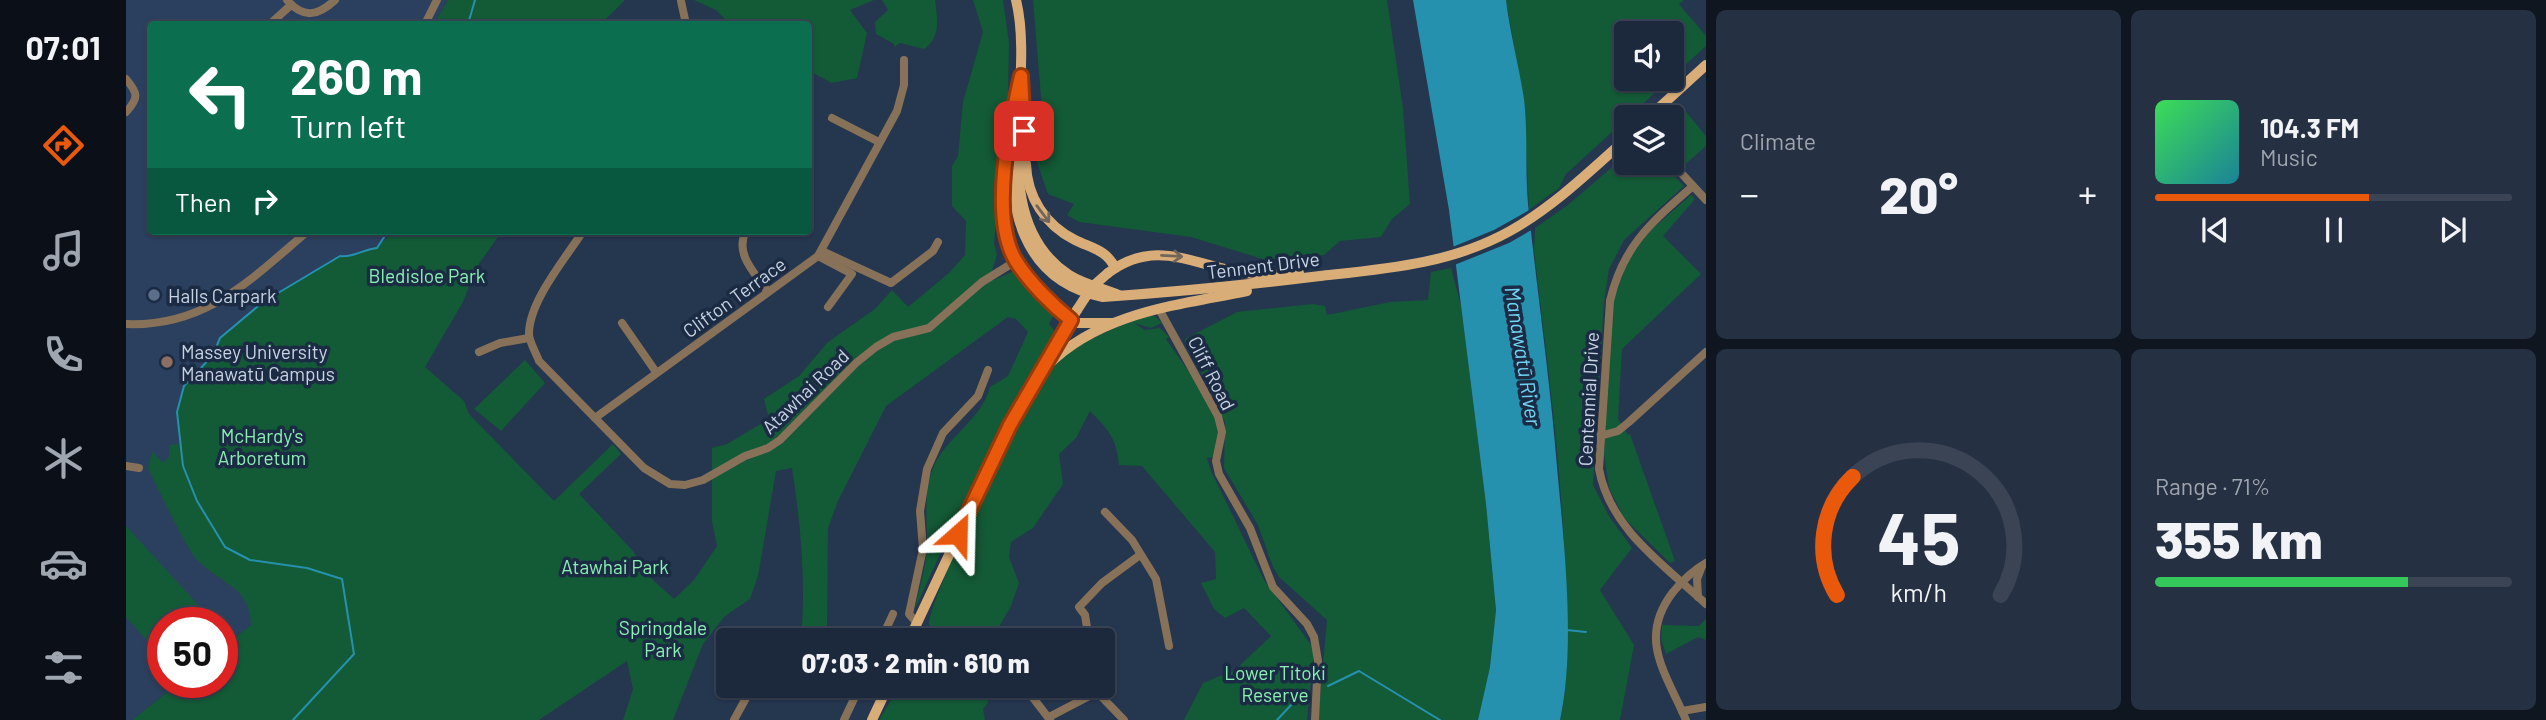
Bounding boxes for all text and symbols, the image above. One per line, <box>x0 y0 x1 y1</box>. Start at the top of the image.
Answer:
map controls <box>1614 21 1684 175</box>
button: sound <box>1614 21 1684 91</box>
text: 07:01 <box>26 28 100 66</box>
text: 260 m <box>290 46 422 105</box>
icon: left <box>175 49 266 140</box>
pin <box>994 101 1054 161</box>
button: layers <box>1614 105 1684 175</box>
text: Turn left <box>290 106 407 144</box>
icon: arrive <box>1005 112 1043 150</box>
text: 104.3 FM <box>2260 112 2359 143</box>
icon: directions <box>39 121 88 170</box>
text: Climate <box>1740 127 1816 155</box>
text: Music <box>2260 143 2318 171</box>
text: 20° <box>1879 162 1958 224</box>
text: − <box>1740 170 1759 216</box>
text: + <box>2078 170 2097 216</box>
icon: right <box>246 182 284 220</box>
text: Then <box>175 186 232 217</box>
one-way arrow <box>1036 204 1051 222</box>
icon: previous <box>2196 211 2234 249</box>
icon: pause <box>2315 211 2353 249</box>
icon: next <box>2434 211 2472 249</box>
icon: music <box>39 226 88 275</box>
street label: Tennent Drive <box>1205 247 1321 283</box>
one-way arrow <box>1160 249 1183 262</box>
street label: Clifton Terrace <box>678 252 790 342</box>
park label: Bledisloe Park <box>369 264 485 287</box>
place label: Halls Carpark <box>168 284 276 307</box>
water label: Manawatū River <box>1501 284 1547 428</box>
marker: Halls Carpark <box>146 287 162 303</box>
icon: phone <box>39 330 88 379</box>
street label: Centennial Drive <box>1573 331 1603 467</box>
street label: Cliff Road <box>1184 332 1240 414</box>
place label: Massey University Manawatū Campus <box>181 340 335 385</box>
street label: Atawhai Road <box>757 344 853 438</box>
marker: Massey University Manawatū Campus <box>159 354 175 370</box>
park label: McHardy's Arboretum <box>218 424 306 469</box>
icon: climate <box>39 434 88 483</box>
text: Range · 71% <box>2155 472 2270 500</box>
text: 45 <box>1877 493 1960 581</box>
position arrow <box>921 497 995 571</box>
text: 355 km <box>2155 507 2323 569</box>
icon: car <box>39 539 88 588</box>
park label: Atawhai Park <box>561 555 669 578</box>
text: km/h <box>1890 577 1947 607</box>
speed limit sign: 50 <box>147 607 238 698</box>
park label: Springdale Park <box>619 616 707 661</box>
icon: filters <box>39 643 88 692</box>
text: 07:03 · 2 min · 610 m <box>801 647 1030 678</box>
park label: Lower Titoki Reserve <box>1224 661 1326 706</box>

